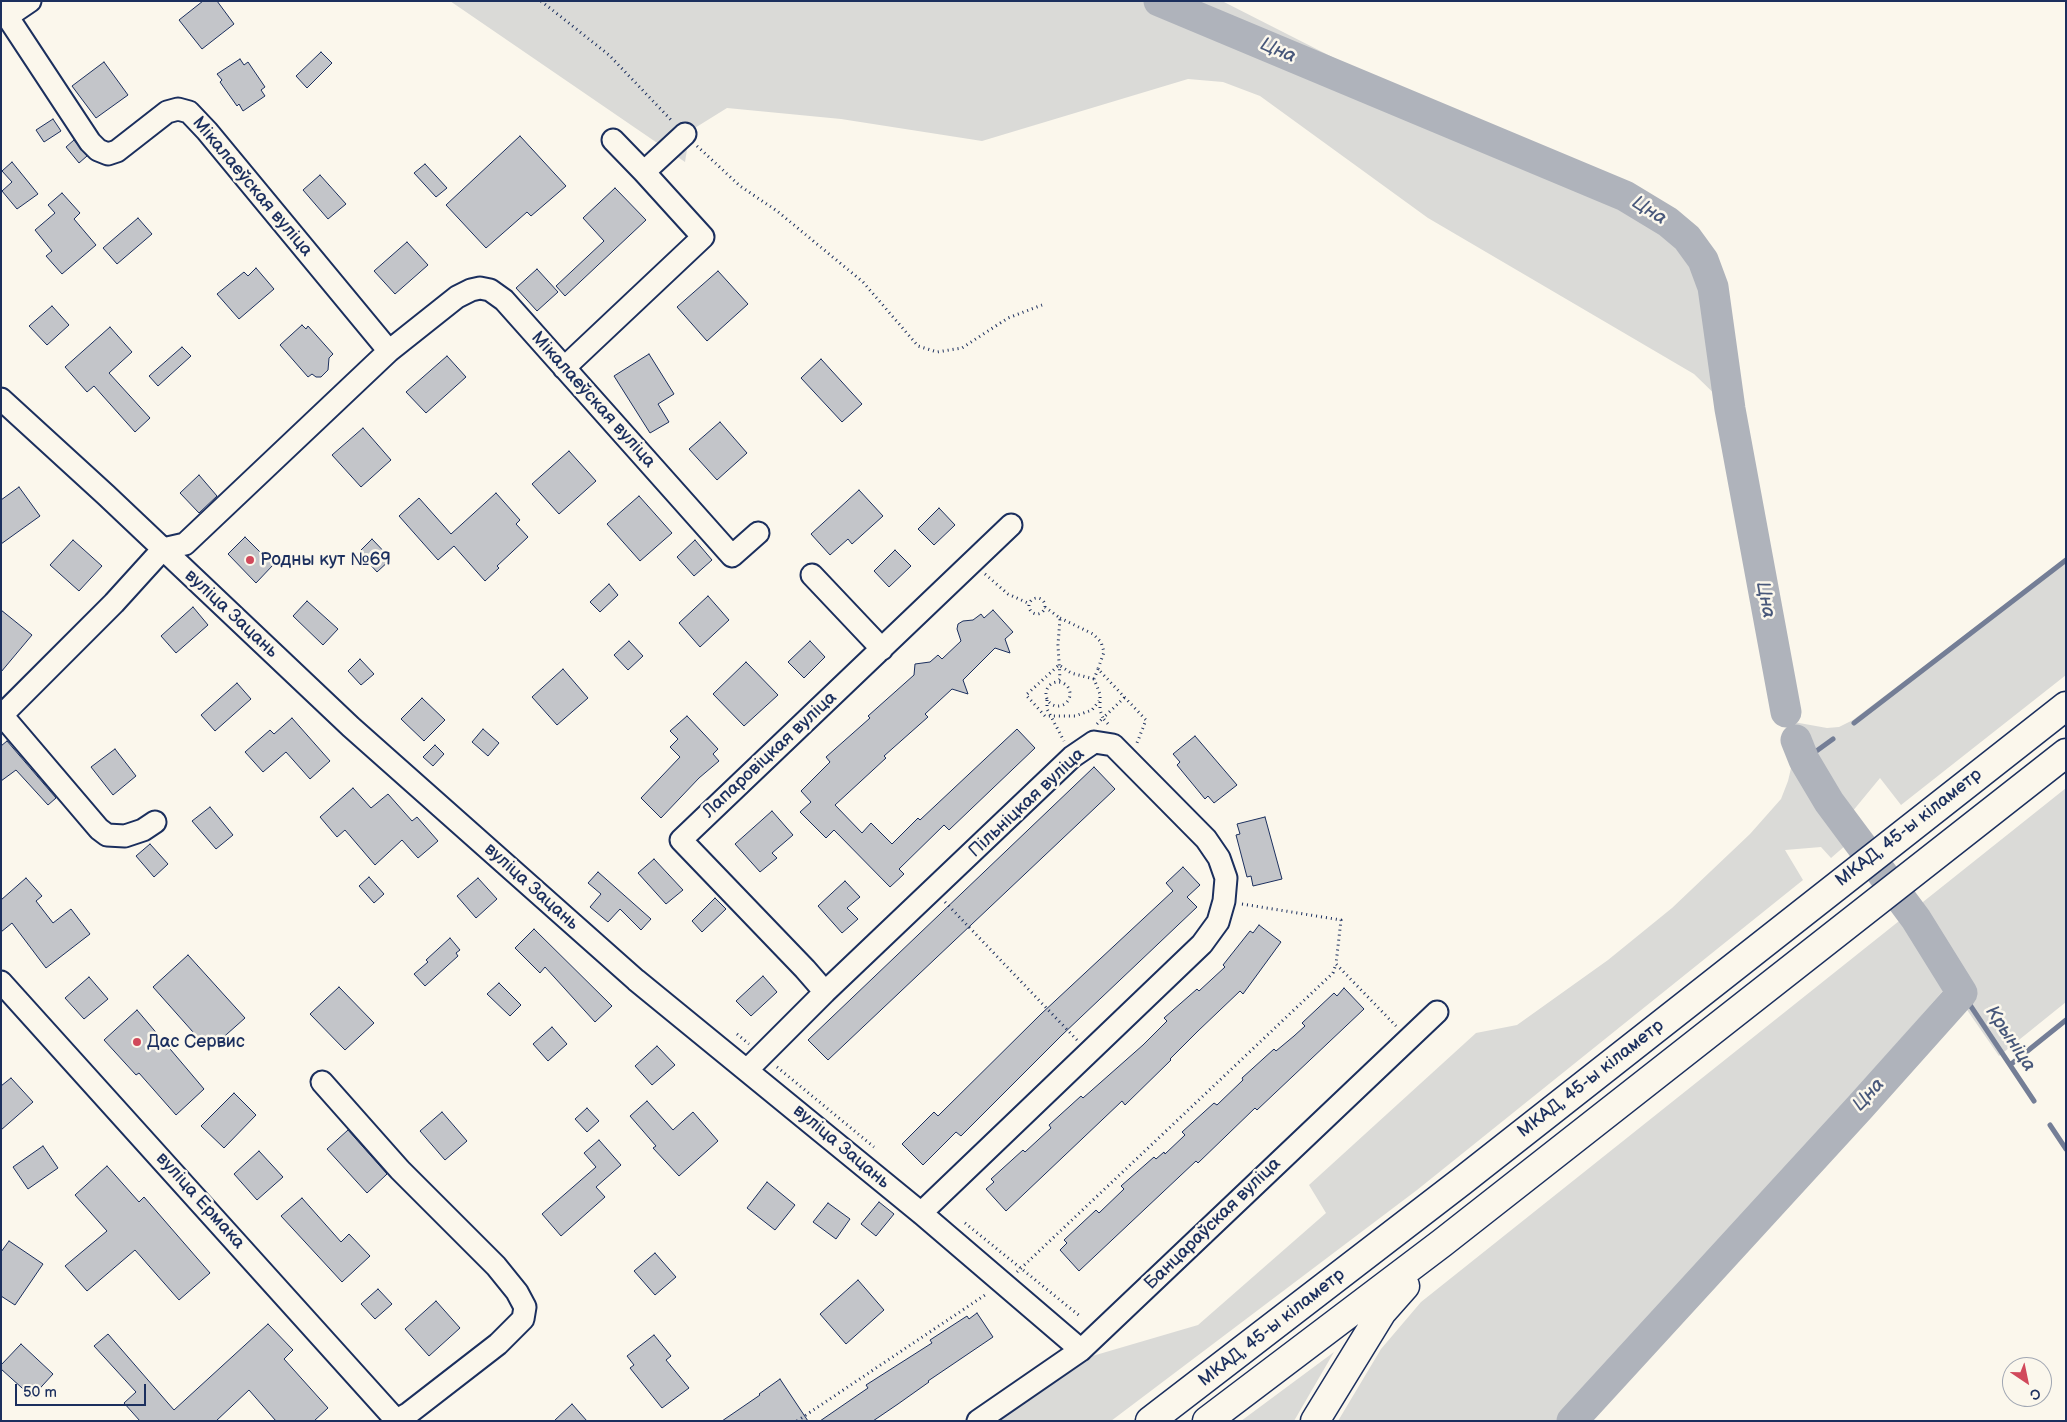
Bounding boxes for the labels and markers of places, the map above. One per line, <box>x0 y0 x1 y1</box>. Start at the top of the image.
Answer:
place label: Родны кут №69 <box>260 549 391 571</box>
marker: Родны кут №69 <box>244 554 256 566</box>
place label: Дас Сервис <box>147 1031 245 1053</box>
marker: Дас Сервис <box>131 1036 143 1048</box>

